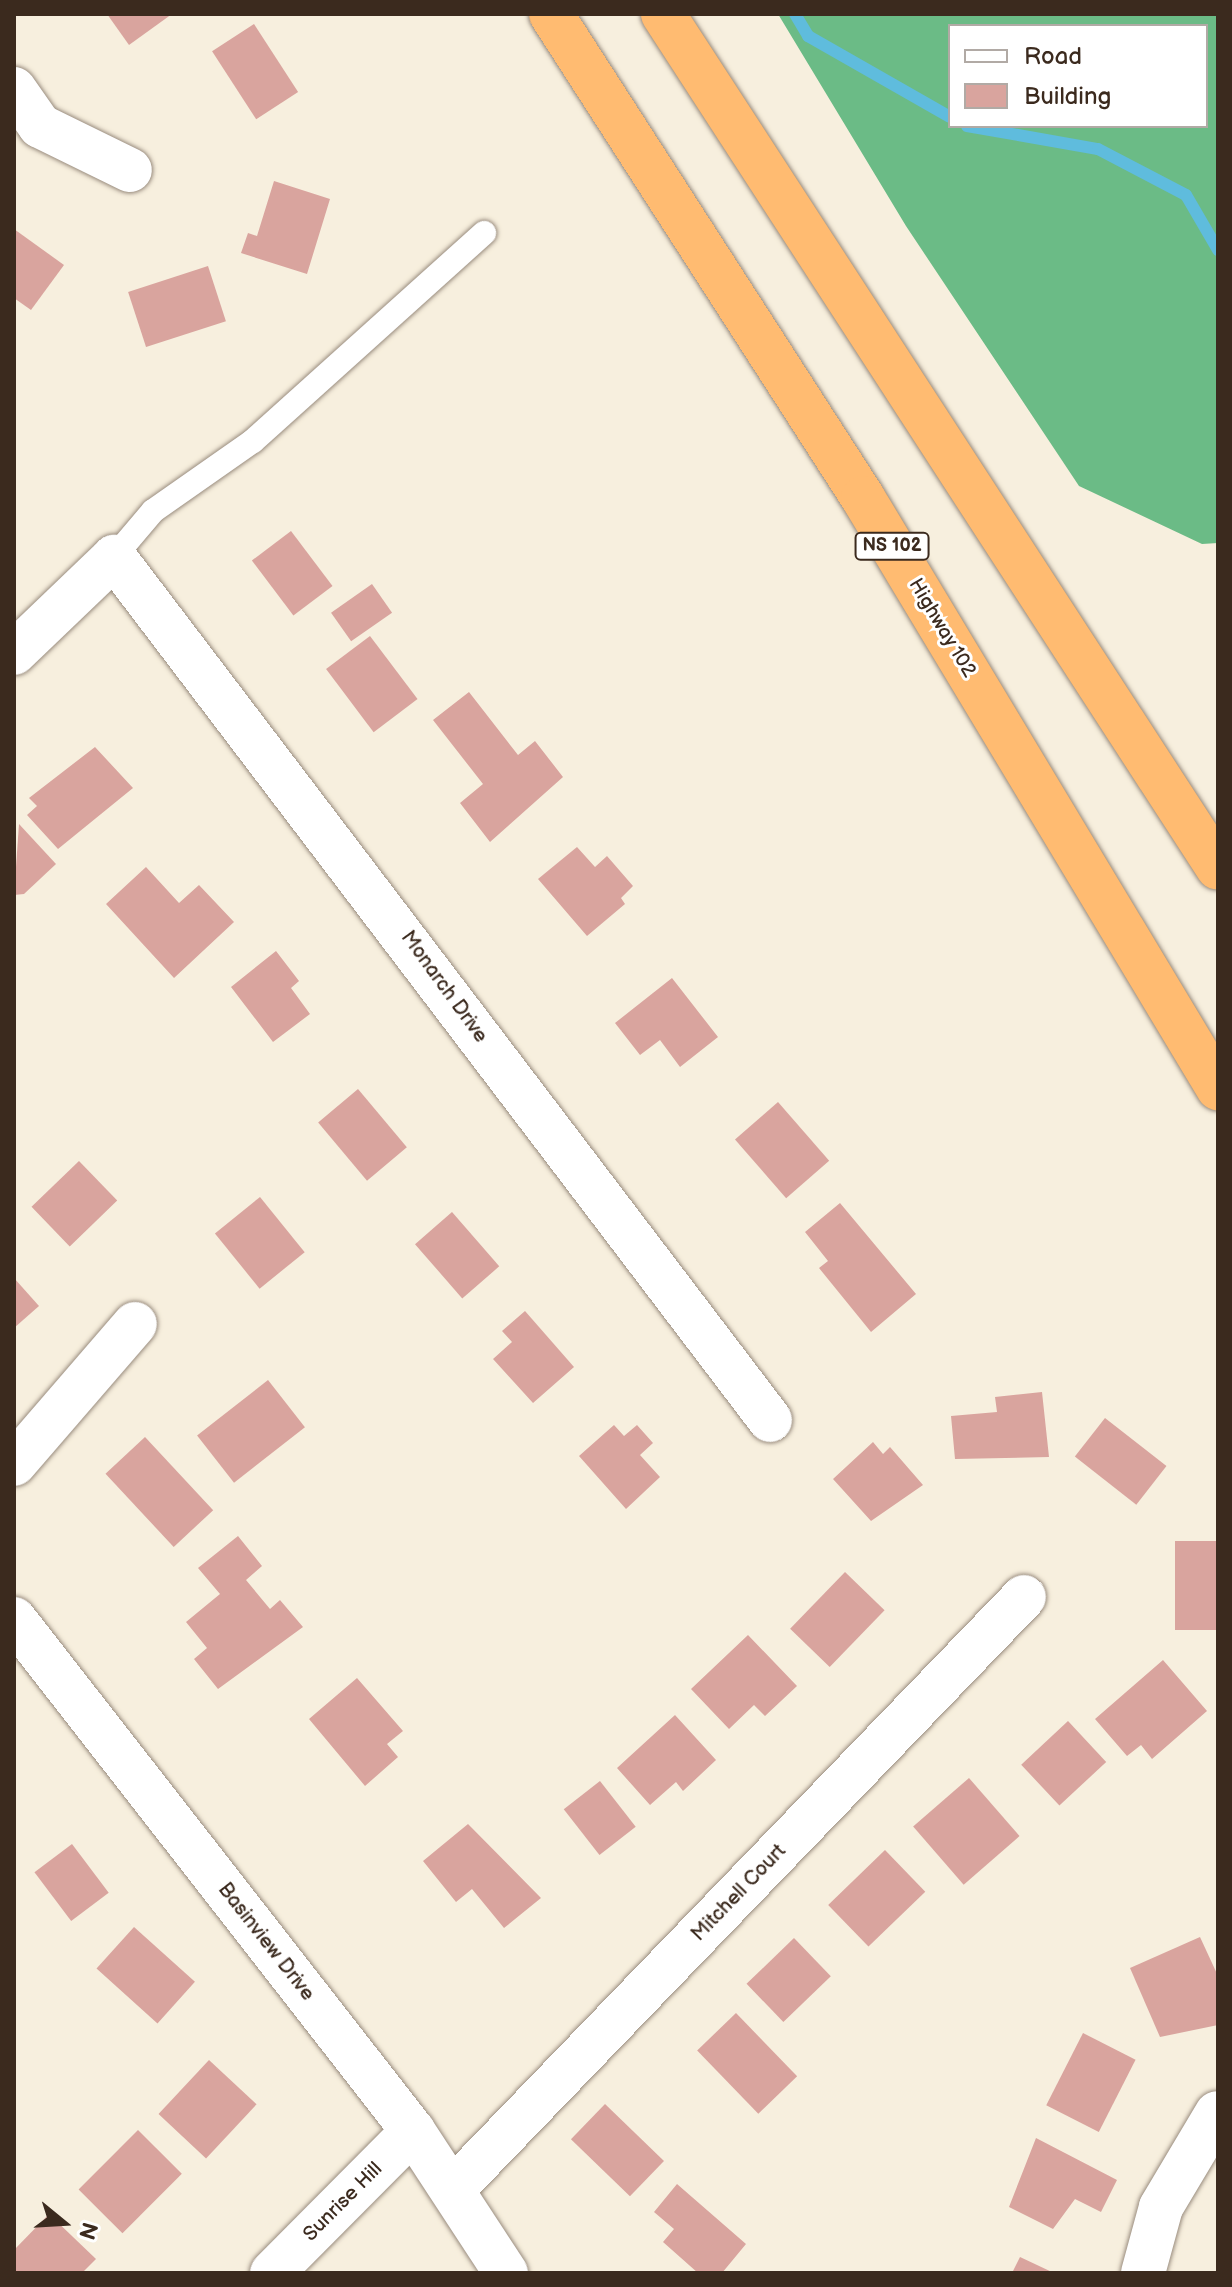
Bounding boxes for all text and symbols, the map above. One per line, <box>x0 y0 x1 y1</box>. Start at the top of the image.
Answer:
legend <box>948 24 1208 128</box>
text: Road <box>1024 42 1082 71</box>
text: Building <box>1024 82 1111 111</box>
road number: NS 102 <box>854 532 930 560</box>
street label: Highway 102 <box>903 574 981 682</box>
street label: Monarch Drive <box>395 926 493 1048</box>
street label: Mitchell Court <box>687 1840 791 1946</box>
street label: Basinview Drive <box>213 1878 319 2006</box>
street label: Sunrise Hill <box>299 2158 387 2246</box>
north arrow <box>24 2183 104 2263</box>
text: N <box>72 2219 103 2243</box>

